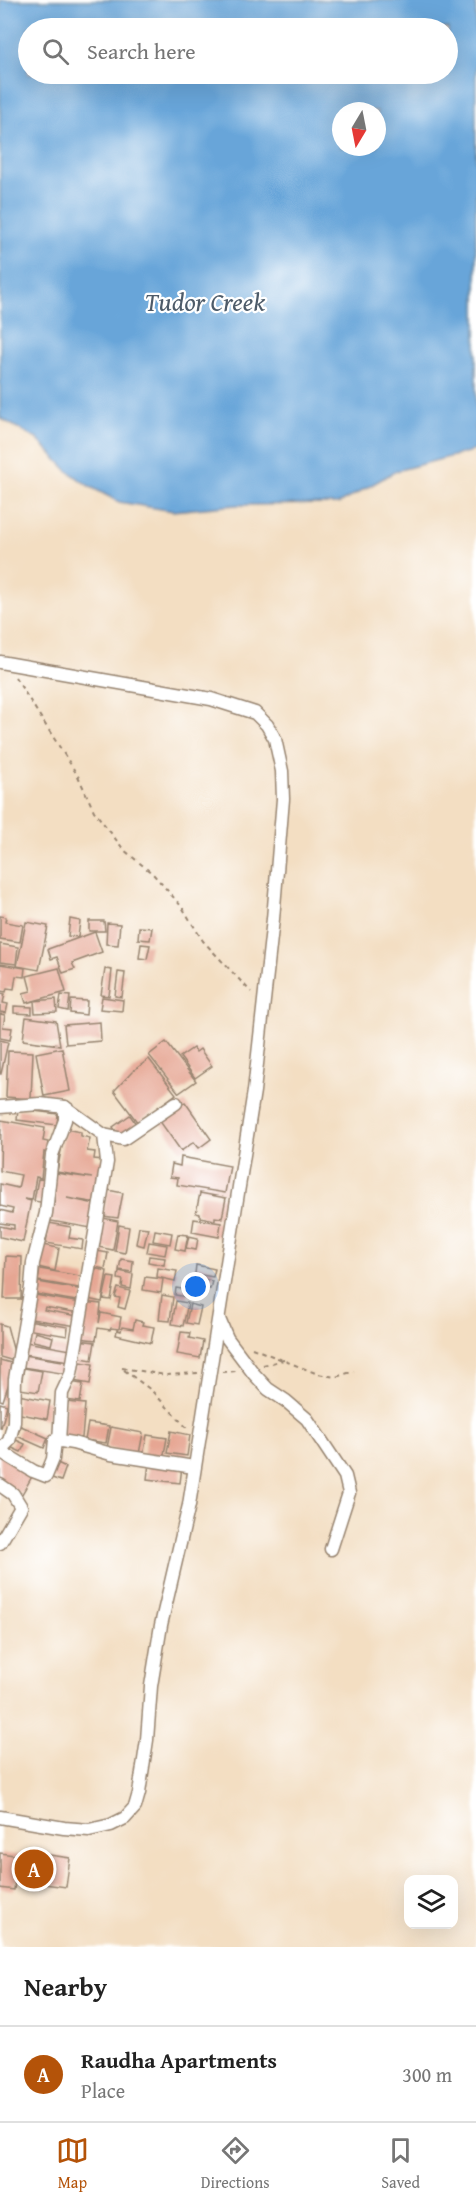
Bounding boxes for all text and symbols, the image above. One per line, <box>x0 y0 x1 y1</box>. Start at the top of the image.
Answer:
search box <box>18 18 458 84</box>
icon: search <box>39 35 72 68</box>
text: Search here <box>87 35 196 67</box>
north arrow <box>332 102 386 156</box>
water label: Tudor Creek <box>145 282 265 321</box>
your location <box>181 1272 210 1301</box>
pin: A <box>15 1846 54 1892</box>
map controls <box>404 1875 458 1929</box>
button: layers <box>404 1875 458 1929</box>
text: Nearby <box>24 1967 107 2006</box>
text: Raudha Apartments <box>81 2044 277 2076</box>
text: A <box>37 2060 50 2089</box>
text: 300 m <box>402 2060 452 2089</box>
text: Place <box>81 2076 125 2105</box>
tab: Map <box>56 2134 89 2194</box>
tab: Directions <box>201 2134 270 2194</box>
tab: Saved <box>381 2134 420 2194</box>

